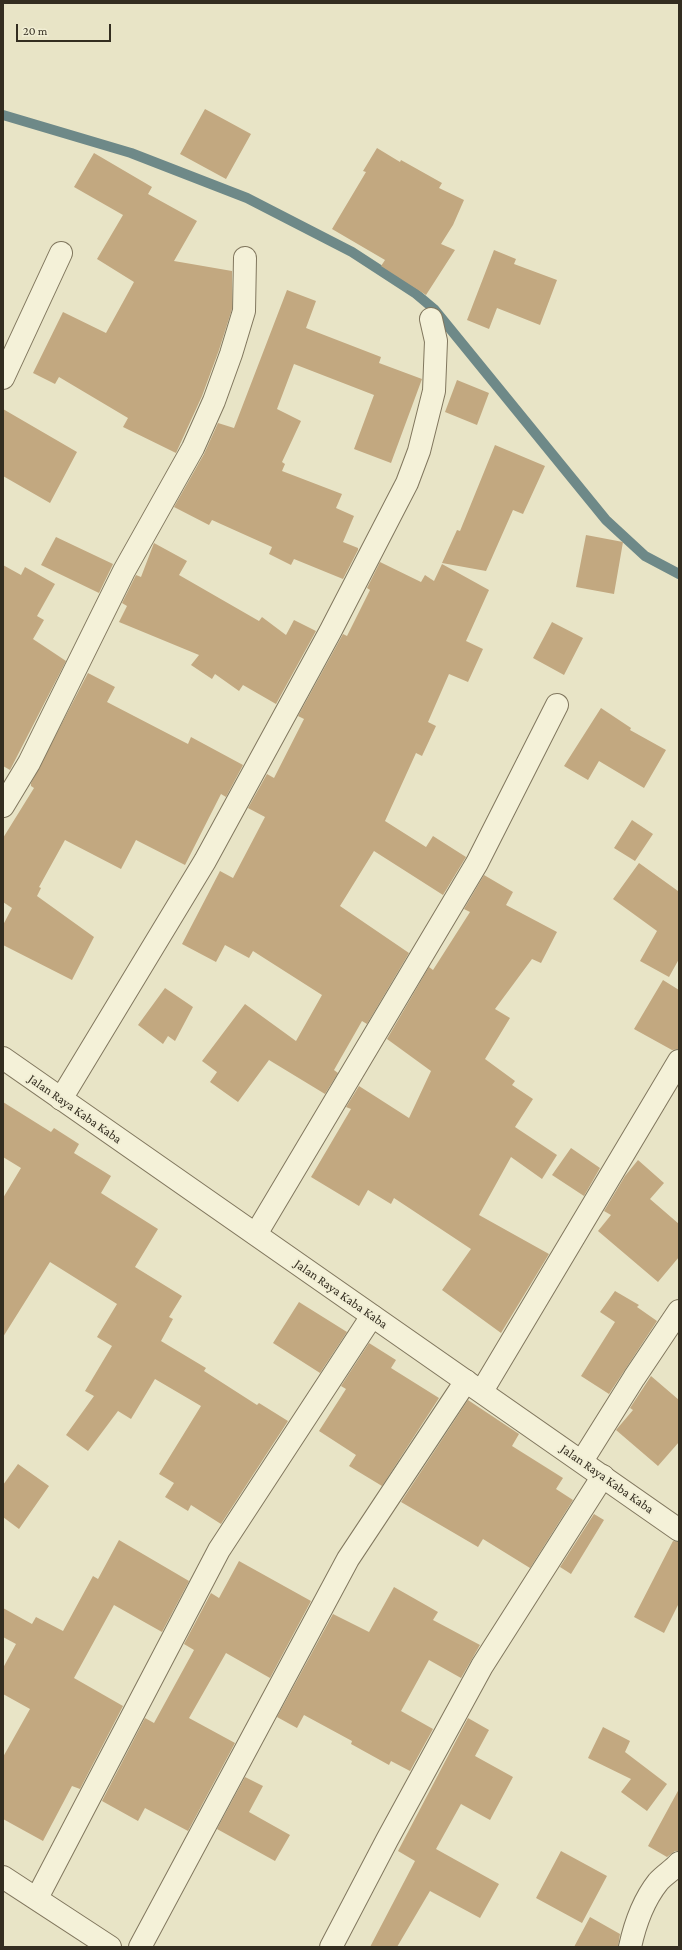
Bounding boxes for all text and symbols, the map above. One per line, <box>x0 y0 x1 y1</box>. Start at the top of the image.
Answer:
scale bar <box>18 16 113 42</box>
text: 20 m <box>23 24 47 38</box>
street label: Jalan Raya Kaba Kaba <box>25 1071 125 1147</box>
street label: Jalan Raya Kaba Kaba <box>291 1256 391 1332</box>
street label: Jalan Raya Kaba Kaba <box>557 1441 657 1517</box>

